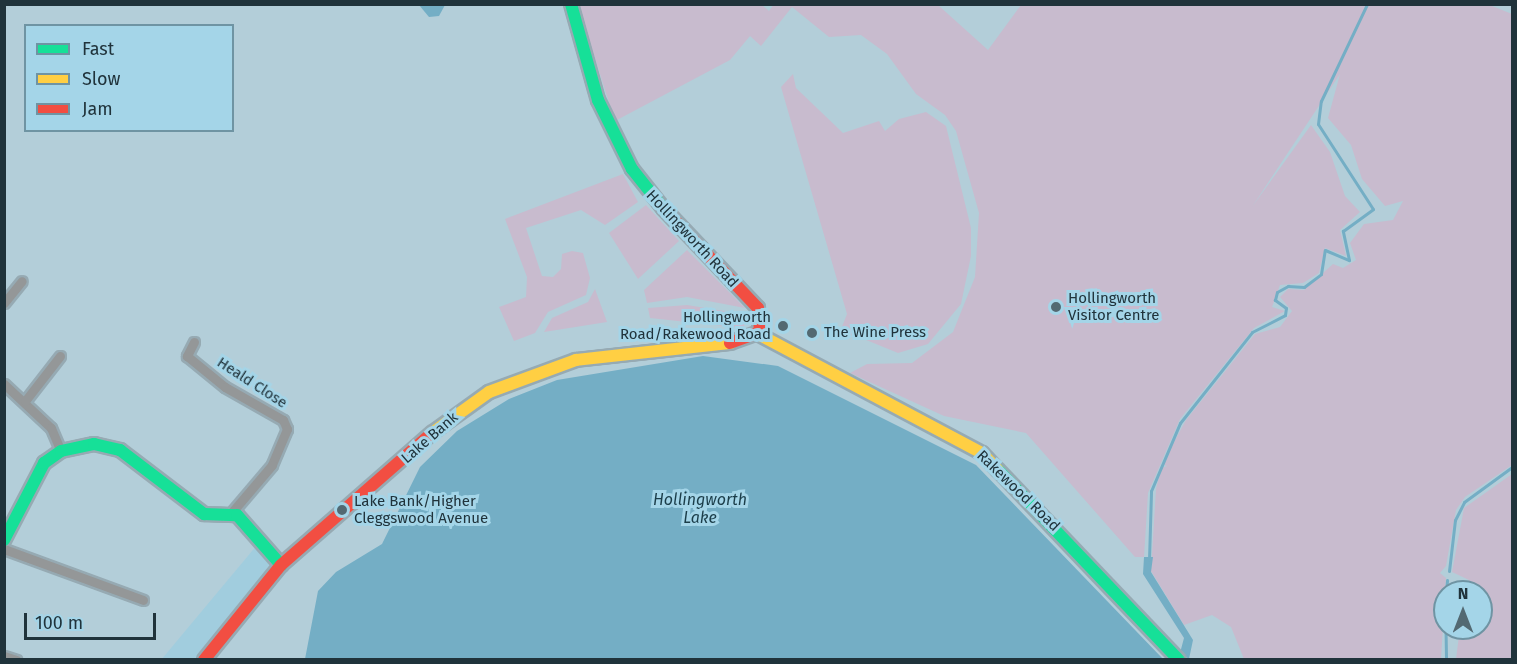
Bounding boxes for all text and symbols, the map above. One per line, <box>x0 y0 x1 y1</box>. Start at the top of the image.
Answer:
legend <box>24 24 234 132</box>
text: Fast <box>82 38 114 60</box>
text: Slow <box>82 68 120 90</box>
text: Jam <box>82 98 113 120</box>
street label: Hollingworth Road <box>642 187 742 291</box>
place label: Hollingworth Visitor Centre <box>1068 289 1160 324</box>
marker: Hollingworth Visitor Centre <box>1049 300 1063 314</box>
place label: Hollingworth Road/Rakewood Road <box>620 308 771 343</box>
marker: Hollingworth Road/Rakewood Road <box>776 319 790 333</box>
place label: The Wine Press <box>824 324 926 342</box>
marker: The Wine Press <box>805 326 819 340</box>
street label: Heald Close <box>214 354 290 412</box>
street label: Lake Bank <box>398 409 462 467</box>
street label: Rakewood Road <box>973 447 1063 535</box>
water label: Hollingworth Lake <box>653 490 747 528</box>
place label: Lake Bank/Higher Cleggswood Avenue <box>354 492 488 527</box>
marker: Lake Bank/Higher Cleggswood Avenue <box>335 503 349 517</box>
north arrow <box>1433 580 1493 640</box>
text: N <box>1458 584 1468 603</box>
scale bar <box>27 601 159 639</box>
text: 100 m <box>35 612 83 634</box>

